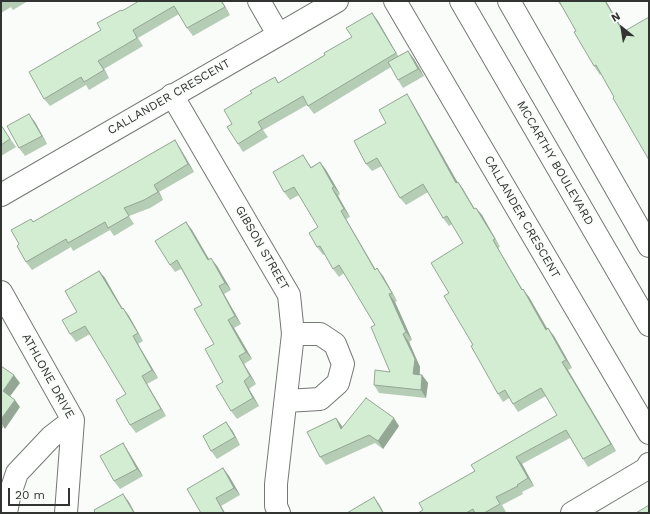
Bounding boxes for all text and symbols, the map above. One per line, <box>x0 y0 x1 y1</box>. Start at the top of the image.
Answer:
north arrow <box>602 8 642 48</box>
text: N <box>609 10 623 25</box>
street label: CALLANDER CRESCENT <box>105 56 233 138</box>
street label: MCCARTHY BOULEVARD <box>513 98 597 228</box>
street label: CALLANDER CRESCENT <box>481 153 563 281</box>
street label: GIBSON STREET <box>232 203 292 293</box>
street label: ATHLONE DRIVE <box>19 331 77 421</box>
scale bar <box>10 480 72 506</box>
text: 20 m <box>15 488 45 502</box>

